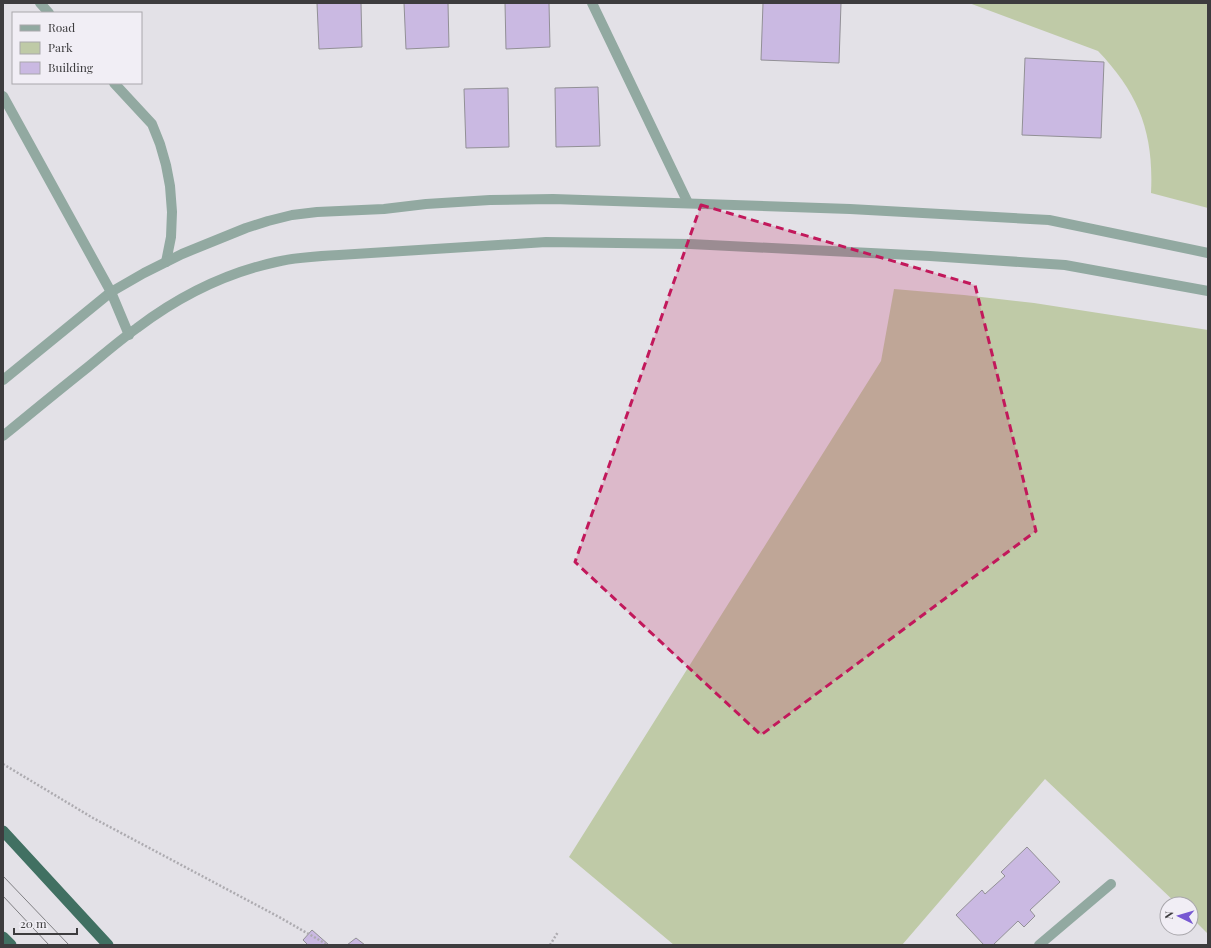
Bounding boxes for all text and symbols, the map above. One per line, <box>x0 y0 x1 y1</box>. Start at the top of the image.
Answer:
legend <box>12 12 142 84</box>
text: Road <box>48 19 75 35</box>
text: Park <box>48 39 73 55</box>
text: Building <box>48 59 94 75</box>
north arrow <box>1159 896 1199 936</box>
scale bar <box>14 910 77 936</box>
text: N <box>1161 910 1176 920</box>
text: 20 m <box>20 915 47 931</box>

